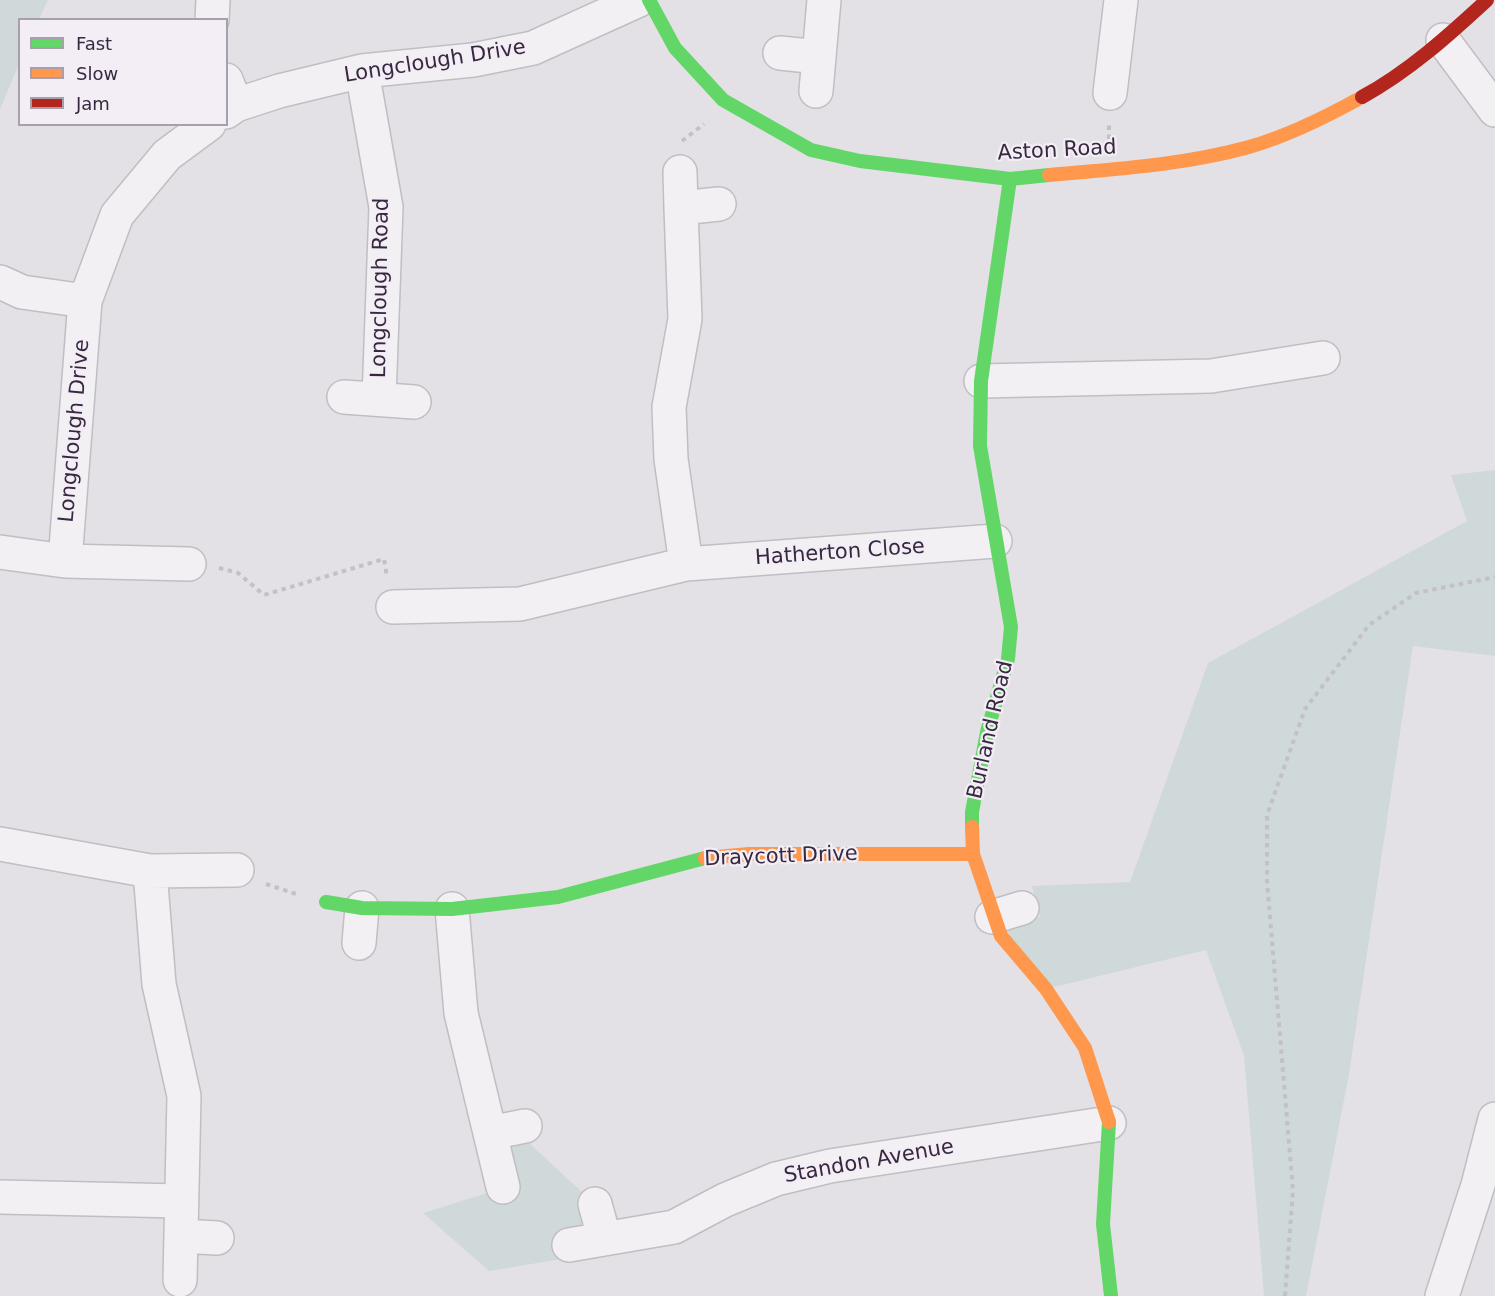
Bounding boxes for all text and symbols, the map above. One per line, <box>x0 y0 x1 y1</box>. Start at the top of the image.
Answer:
legend <box>18 18 228 126</box>
text: Fast <box>76 33 112 54</box>
street label: Longclough Drive <box>342 35 528 89</box>
text: Slow <box>76 63 118 84</box>
text: Jam <box>76 93 110 114</box>
street label: Aston Road <box>997 135 1117 167</box>
street label: Longclough Road <box>367 198 395 378</box>
street label: Longclough Drive <box>54 338 96 524</box>
street label: Hatherton Close <box>754 535 926 571</box>
street label: Burland Road <box>963 658 1019 802</box>
street label: Draycott Drive <box>704 842 858 872</box>
street label: Standon Avenue <box>782 1135 956 1189</box>

